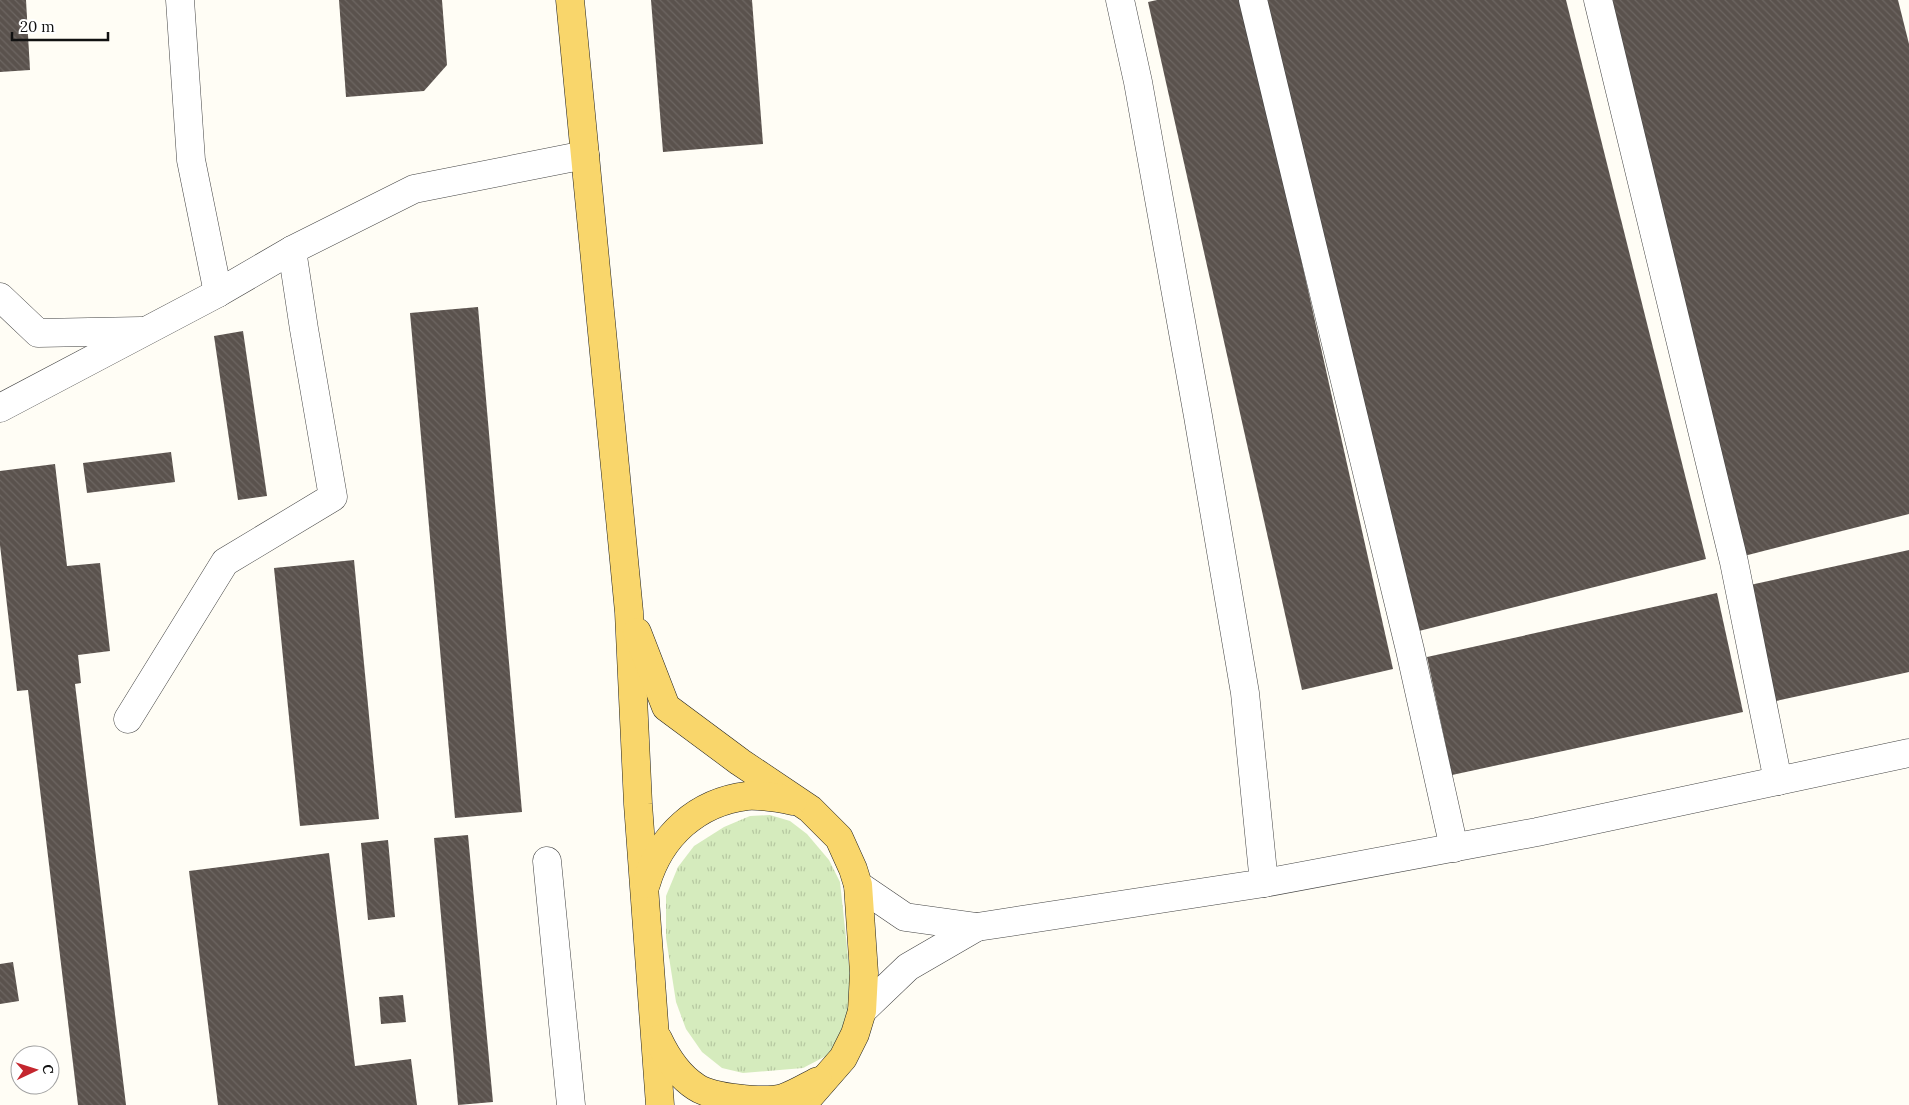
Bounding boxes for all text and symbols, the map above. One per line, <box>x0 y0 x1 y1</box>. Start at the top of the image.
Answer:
scale bar <box>12 10 109 42</box>
text: 20 m <box>20 17 55 36</box>
north arrow <box>10 1045 60 1095</box>
text: С <box>39 1064 57 1075</box>

